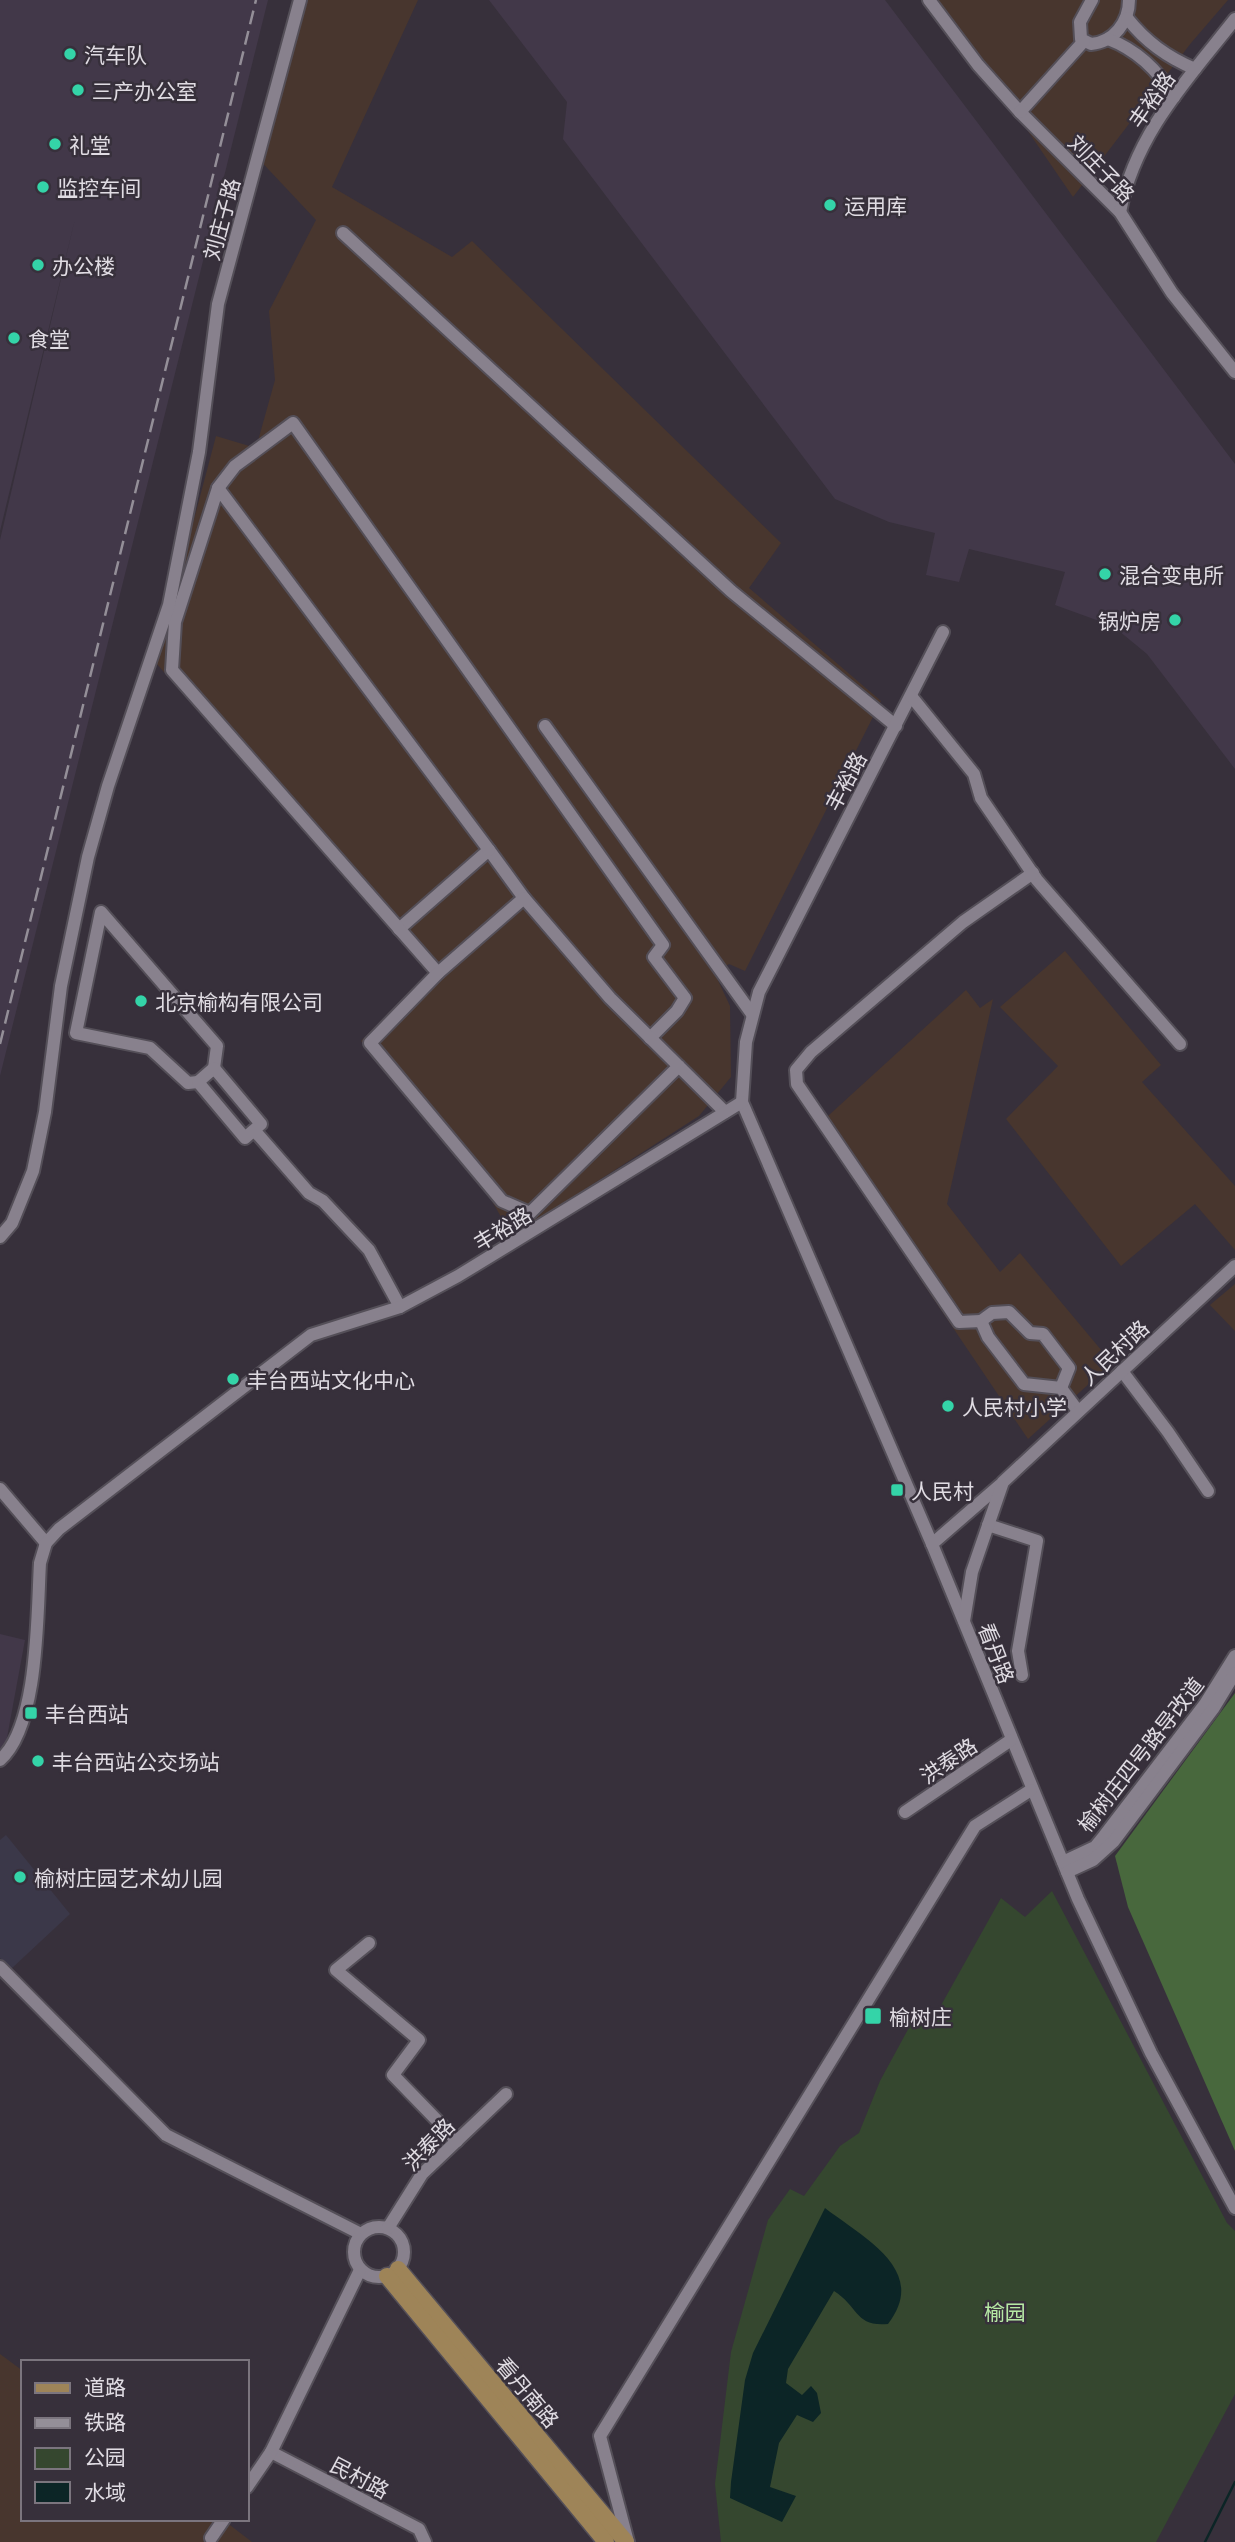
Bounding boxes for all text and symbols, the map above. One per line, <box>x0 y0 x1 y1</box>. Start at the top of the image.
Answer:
place label: 汽车队 <box>84 42 147 67</box>
marker: 汽车队 <box>62 46 78 62</box>
street label: 丰裕路 <box>1123 66 1179 132</box>
place label: 三产办公室 <box>92 78 197 103</box>
marker: 三产办公室 <box>70 82 86 98</box>
street label: 刘庄子路 <box>1064 129 1140 207</box>
place label: 礼堂 <box>69 132 111 157</box>
marker: 礼堂 <box>47 136 63 152</box>
place label: 监控车间 <box>57 175 141 200</box>
street label: 刘庄子路 <box>198 175 244 263</box>
marker: 监控车间 <box>35 179 51 195</box>
place label: 运用库 <box>844 193 907 218</box>
marker: 运用库 <box>822 197 838 213</box>
place label: 办公楼 <box>52 253 115 278</box>
marker: 办公楼 <box>30 257 46 273</box>
place label: 食堂 <box>28 326 70 351</box>
marker: 食堂 <box>6 330 22 346</box>
place label: 混合变电所 <box>1119 562 1224 587</box>
marker: 混合变电所 <box>1097 566 1113 582</box>
place label: 锅炉房 <box>1098 608 1161 633</box>
marker: 锅炉房 <box>1167 612 1183 628</box>
street label: 丰裕路 <box>819 747 871 815</box>
place label: 北京榆构有限公司 <box>155 989 323 1014</box>
marker: 北京榆构有限公司 <box>133 993 149 1009</box>
street label: 丰裕路 <box>469 1201 535 1255</box>
street label: 人民村路 <box>1075 1314 1153 1390</box>
place label: 丰台西站文化中心 <box>247 1367 415 1392</box>
marker: 丰台西站文化中心 <box>225 1371 241 1387</box>
place label: 人民村小学 <box>962 1394 1067 1419</box>
marker: 人民村小学 <box>940 1398 956 1414</box>
place label: 人民村 <box>911 1478 974 1503</box>
marker: 人民村 <box>889 1482 905 1498</box>
street label: 看丹路 <box>974 1619 1020 1687</box>
street label: 榆树庄四号路导改道 <box>1072 1672 1208 1836</box>
place label: 丰台西站 <box>45 1701 129 1726</box>
marker: 丰台西站 <box>23 1705 39 1721</box>
street label: 洪泰路 <box>915 1732 981 1788</box>
place label: 丰台西站公交场站 <box>52 1749 220 1774</box>
marker: 丰台西站公交场站 <box>30 1753 46 1769</box>
place label: 榆树庄园艺术幼儿园 <box>34 1865 223 1890</box>
marker: 榆树庄园艺术幼儿园 <box>12 1869 28 1885</box>
place label: 榆树庄 <box>889 2004 952 2029</box>
marker: 榆树庄 <box>863 2006 883 2026</box>
street label: 洪泰路 <box>397 2113 459 2175</box>
park label: 榆园 <box>984 2299 1026 2324</box>
street label: 看丹南路 <box>491 2352 565 2432</box>
legend <box>21 2360 248 2521</box>
text: 道路 <box>84 2374 126 2399</box>
text: 铁路 <box>84 2409 126 2434</box>
text: 公园 <box>84 2444 126 2469</box>
street label: 民村路 <box>326 2451 394 2503</box>
text: 水域 <box>84 2479 126 2504</box>

